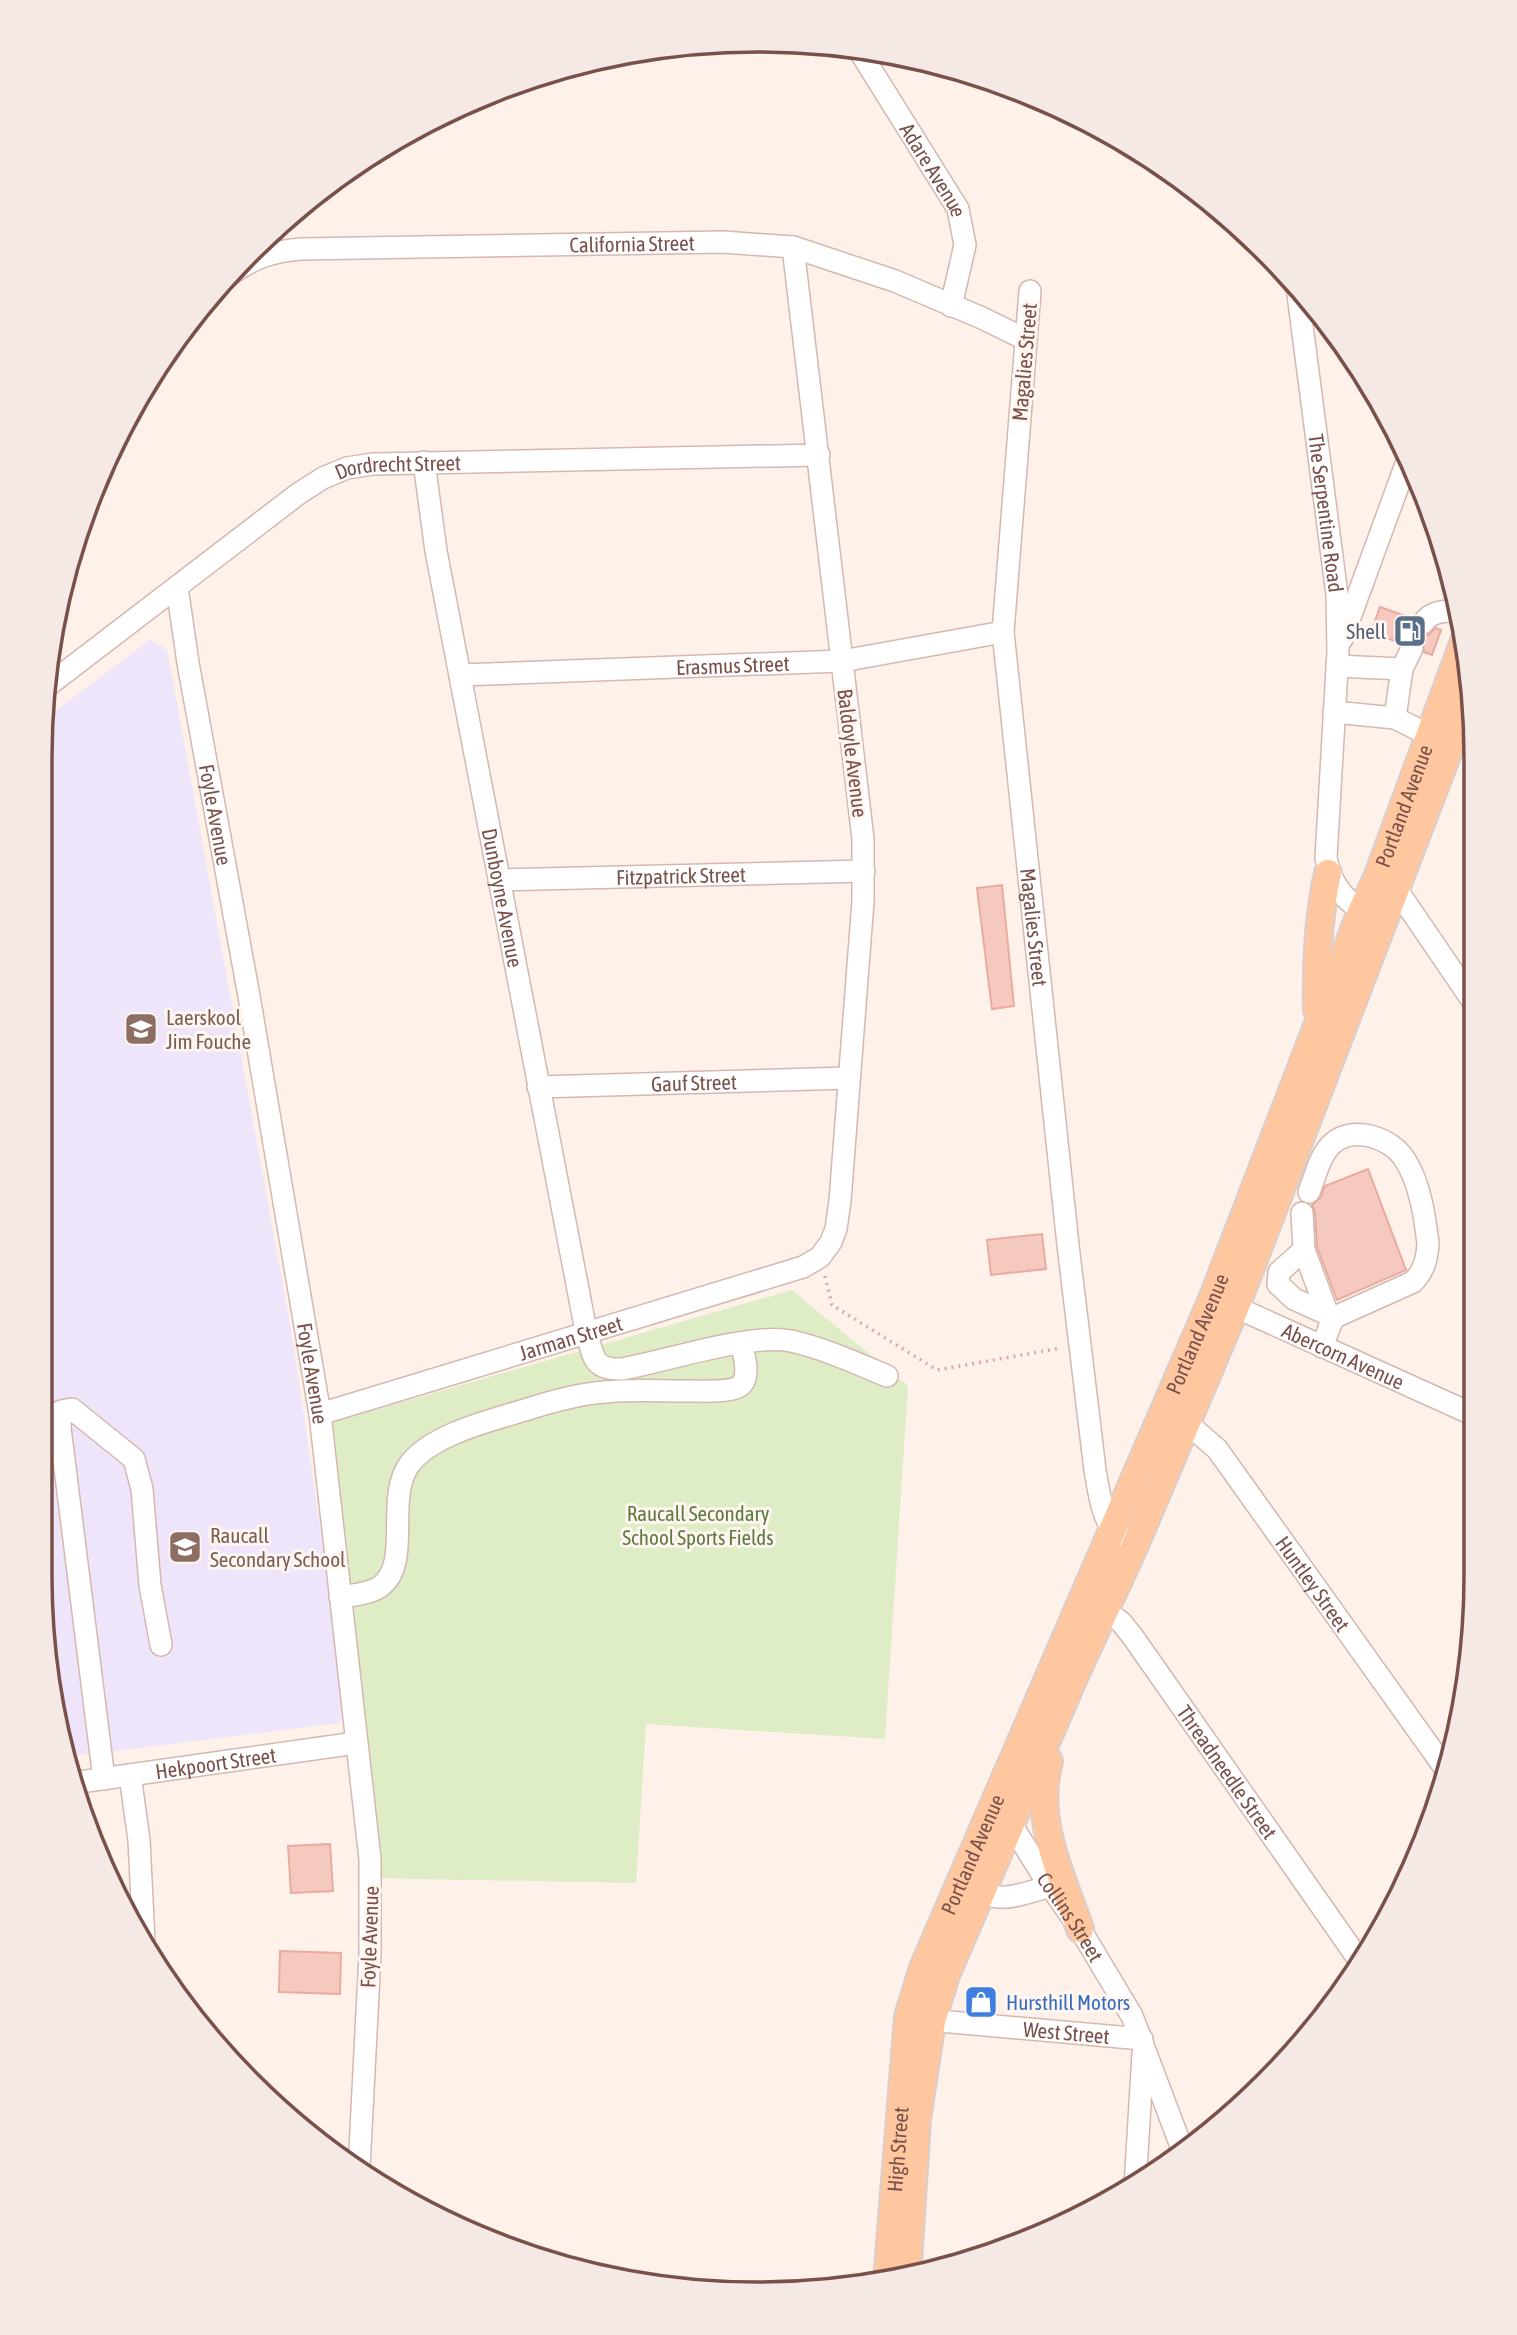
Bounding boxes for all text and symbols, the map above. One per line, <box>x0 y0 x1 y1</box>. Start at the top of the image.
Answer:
street label: Adare Avenue <box>895 118 971 219</box>
street label: California Street <box>569 230 695 257</box>
street label: Magalies Street <box>1007 302 1041 422</box>
street label: The Serpentine Road <box>1304 433 1349 594</box>
street label: Dordrecht Street <box>331 450 461 484</box>
fuel station icon: Shell <box>1391 612 1429 650</box>
place label: Shell <box>1346 619 1386 643</box>
street label: Erasmus Street <box>676 651 790 679</box>
street label: Baldoyle Avenue <box>833 687 873 819</box>
street label: Portland Avenue <box>1370 741 1437 870</box>
street label: Foyle Avenue <box>195 762 237 867</box>
street label: Dunboyne Avenue <box>478 826 528 969</box>
street label: Fitzpatrick Street <box>616 862 746 889</box>
street label: Magalies Street <box>1016 867 1052 988</box>
place label: Laerskool Jim Fouche <box>166 1005 251 1053</box>
school or university icon: Laerskool Jim Fouche <box>122 1010 160 1048</box>
street label: Gauf Street <box>651 1069 737 1096</box>
street label: Portland Avenue <box>1161 1270 1233 1398</box>
street label: Jarman Street <box>516 1311 625 1365</box>
street label: Abercorn Avenue <box>1279 1318 1408 1394</box>
street label: Foyle Avenue <box>293 1321 333 1425</box>
park label: Raucall Secondary School Sports Fields <box>622 1501 774 1549</box>
place label: Raucall Secondary School <box>210 1523 346 1571</box>
school or university icon: Raucall Secondary School <box>166 1528 204 1566</box>
street label: Huntley Street <box>1271 1531 1355 1636</box>
street label: Threadneedle Street <box>1172 1701 1282 1843</box>
street label: Hekpoort Street <box>154 1742 278 1783</box>
street label: Portland Avenue <box>936 1790 1009 1918</box>
street label: Collins Street <box>1032 1868 1109 1966</box>
street label: Foyle Avenue <box>355 1885 383 1989</box>
shop icon: Hursthill Motors <box>962 1983 1000 2021</box>
place label: Hursthill Motors <box>1006 1990 1130 2014</box>
street label: West Street <box>1022 2016 1111 2048</box>
street label: High Street <box>882 2106 913 2193</box>

